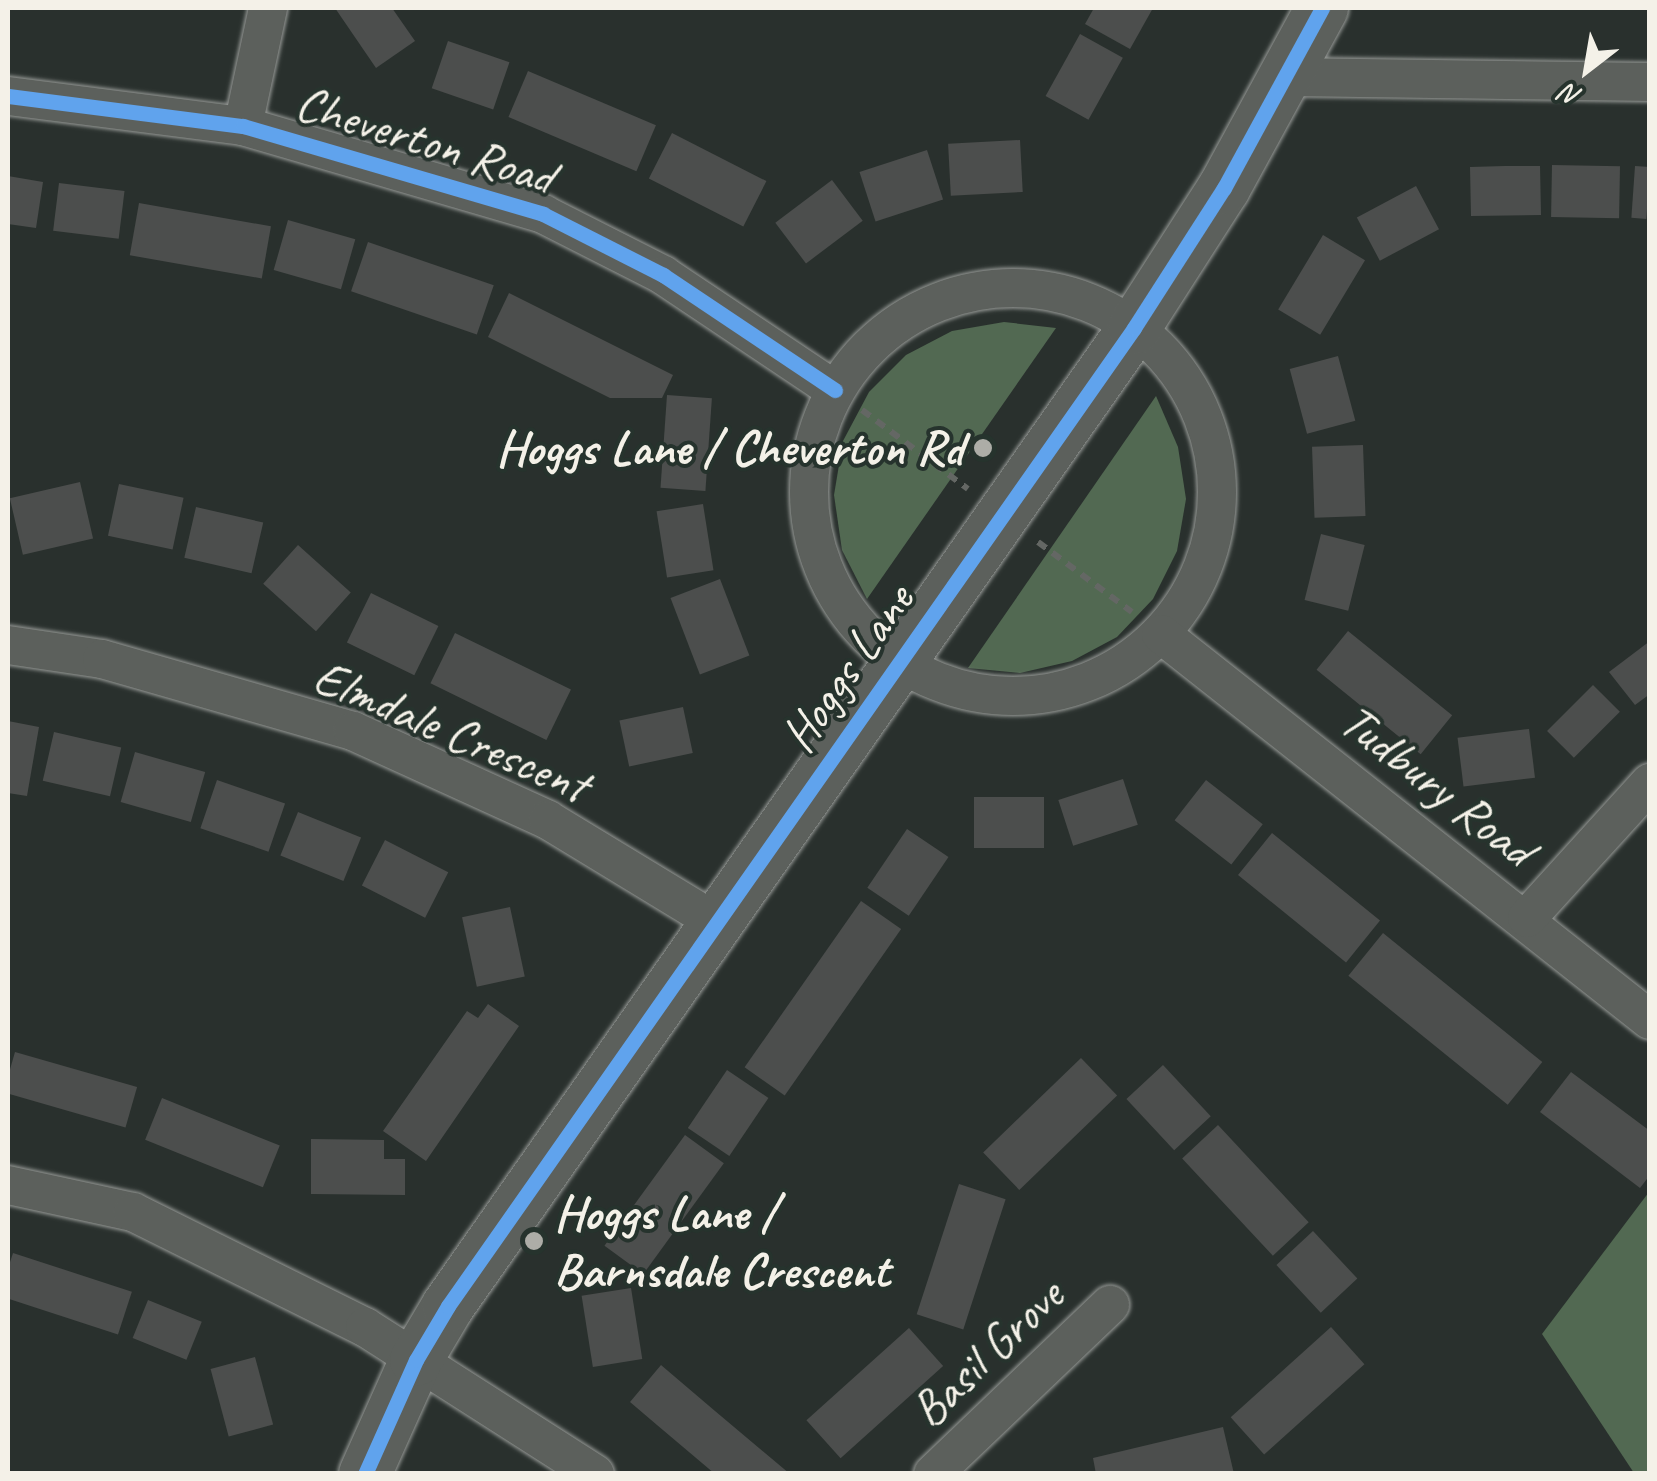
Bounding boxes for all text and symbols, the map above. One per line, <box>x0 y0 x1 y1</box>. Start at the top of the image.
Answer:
north arrow <box>1537 20 1637 120</box>
street label: Cheverton Road <box>289 72 561 208</box>
text: N <box>1555 77 1588 116</box>
place label: Hoggs Lane / Cheverton Rd <box>494 418 963 478</box>
marker: Hoggs Lane / Cheverton Rd <box>972 437 994 459</box>
street label: Hoggs Lane <box>767 572 927 764</box>
street label: Elmdale Crescent <box>305 646 597 816</box>
street label: Tudbury Road <box>1329 691 1545 879</box>
place label: Hoggs Lane / Barnsdale Crescent <box>554 1182 891 1300</box>
marker: Hoggs Lane / Barnsdale Crescent <box>523 1230 545 1252</box>
street label: Basil Grove <box>899 1266 1075 1440</box>

